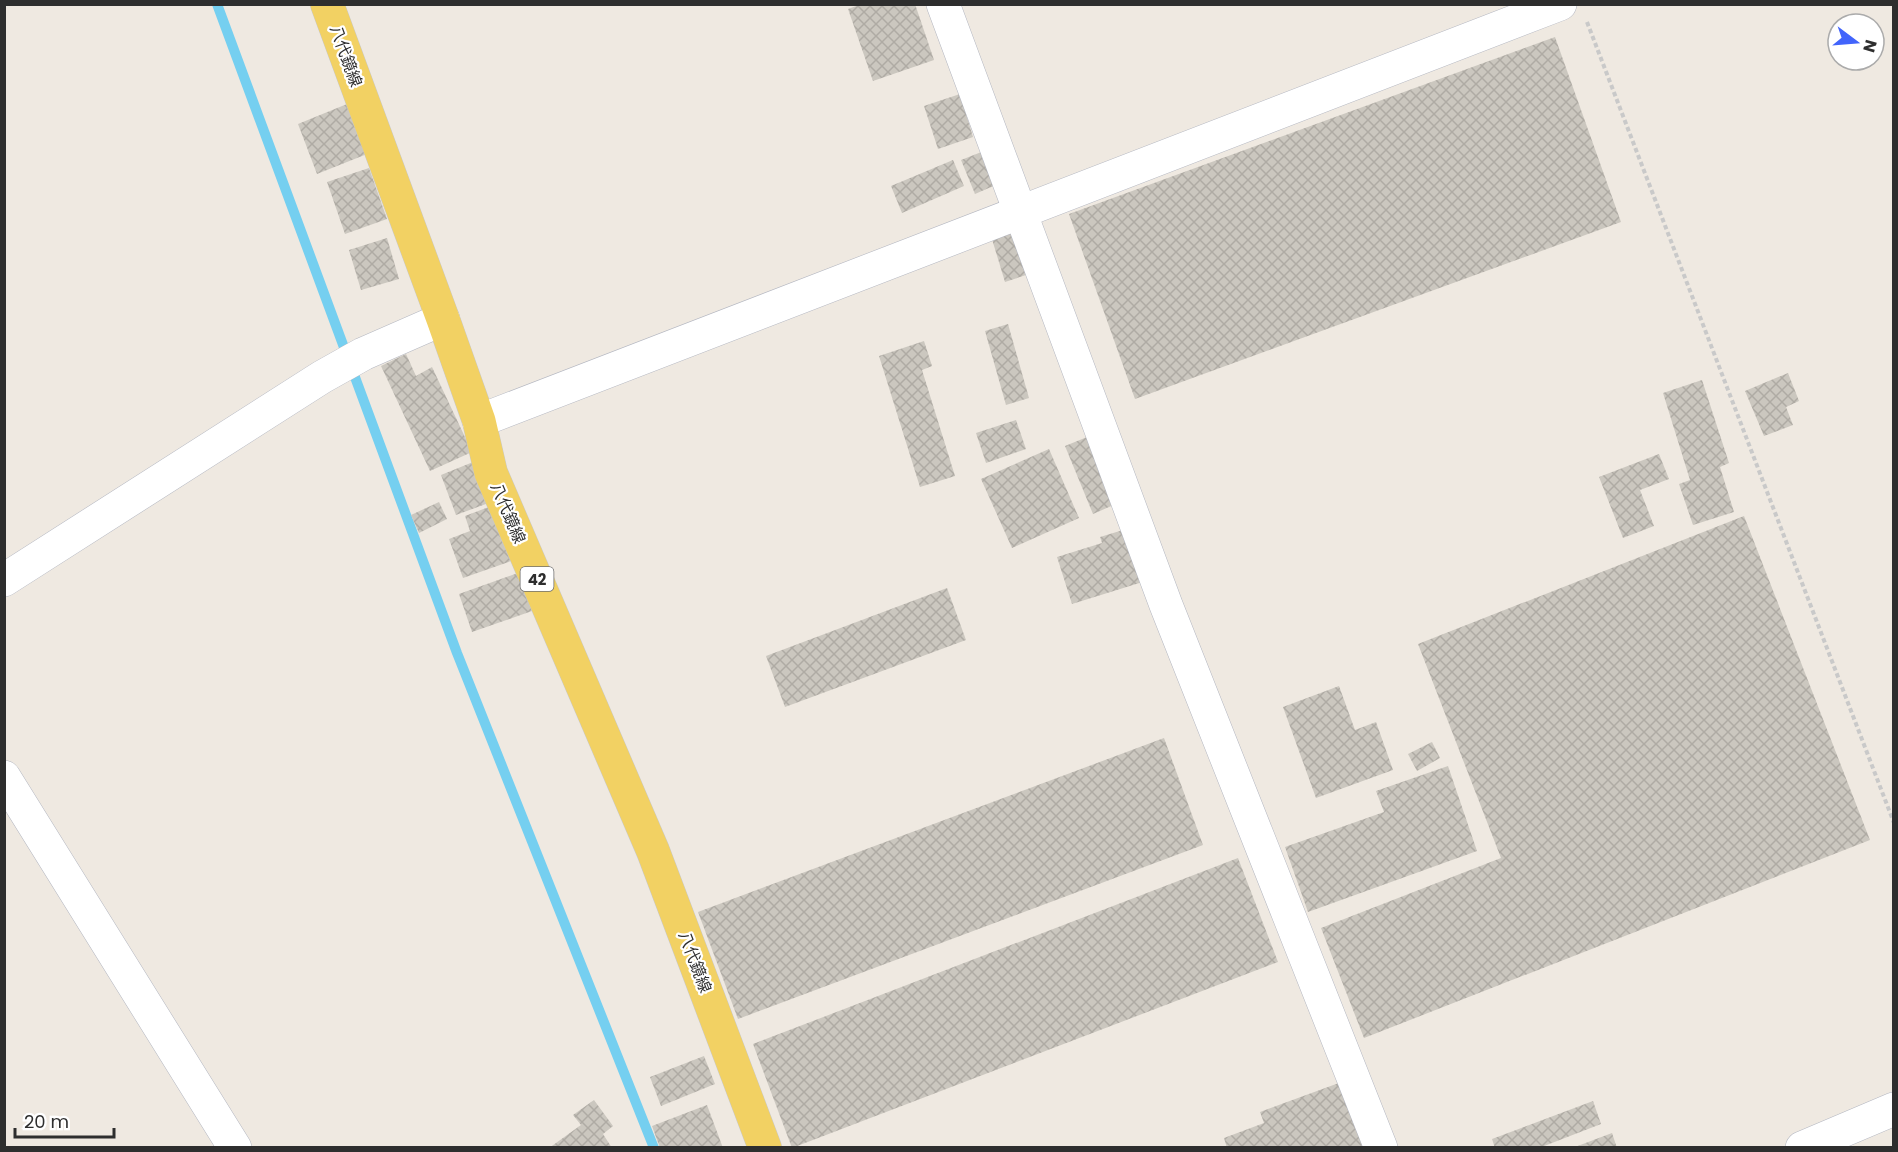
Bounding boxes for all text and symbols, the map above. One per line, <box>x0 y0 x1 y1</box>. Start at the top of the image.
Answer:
north arrow <box>1826 12 1886 72</box>
street label: 八代鏡線 <box>324 22 368 90</box>
text: N <box>1857 37 1883 55</box>
street label: 八代鏡線 <box>485 479 531 547</box>
road number: 42 <box>520 567 554 591</box>
street label: 八代鏡線 <box>673 928 717 996</box>
scale bar <box>15 1101 114 1139</box>
text: 20 m <box>24 1109 69 1134</box>

